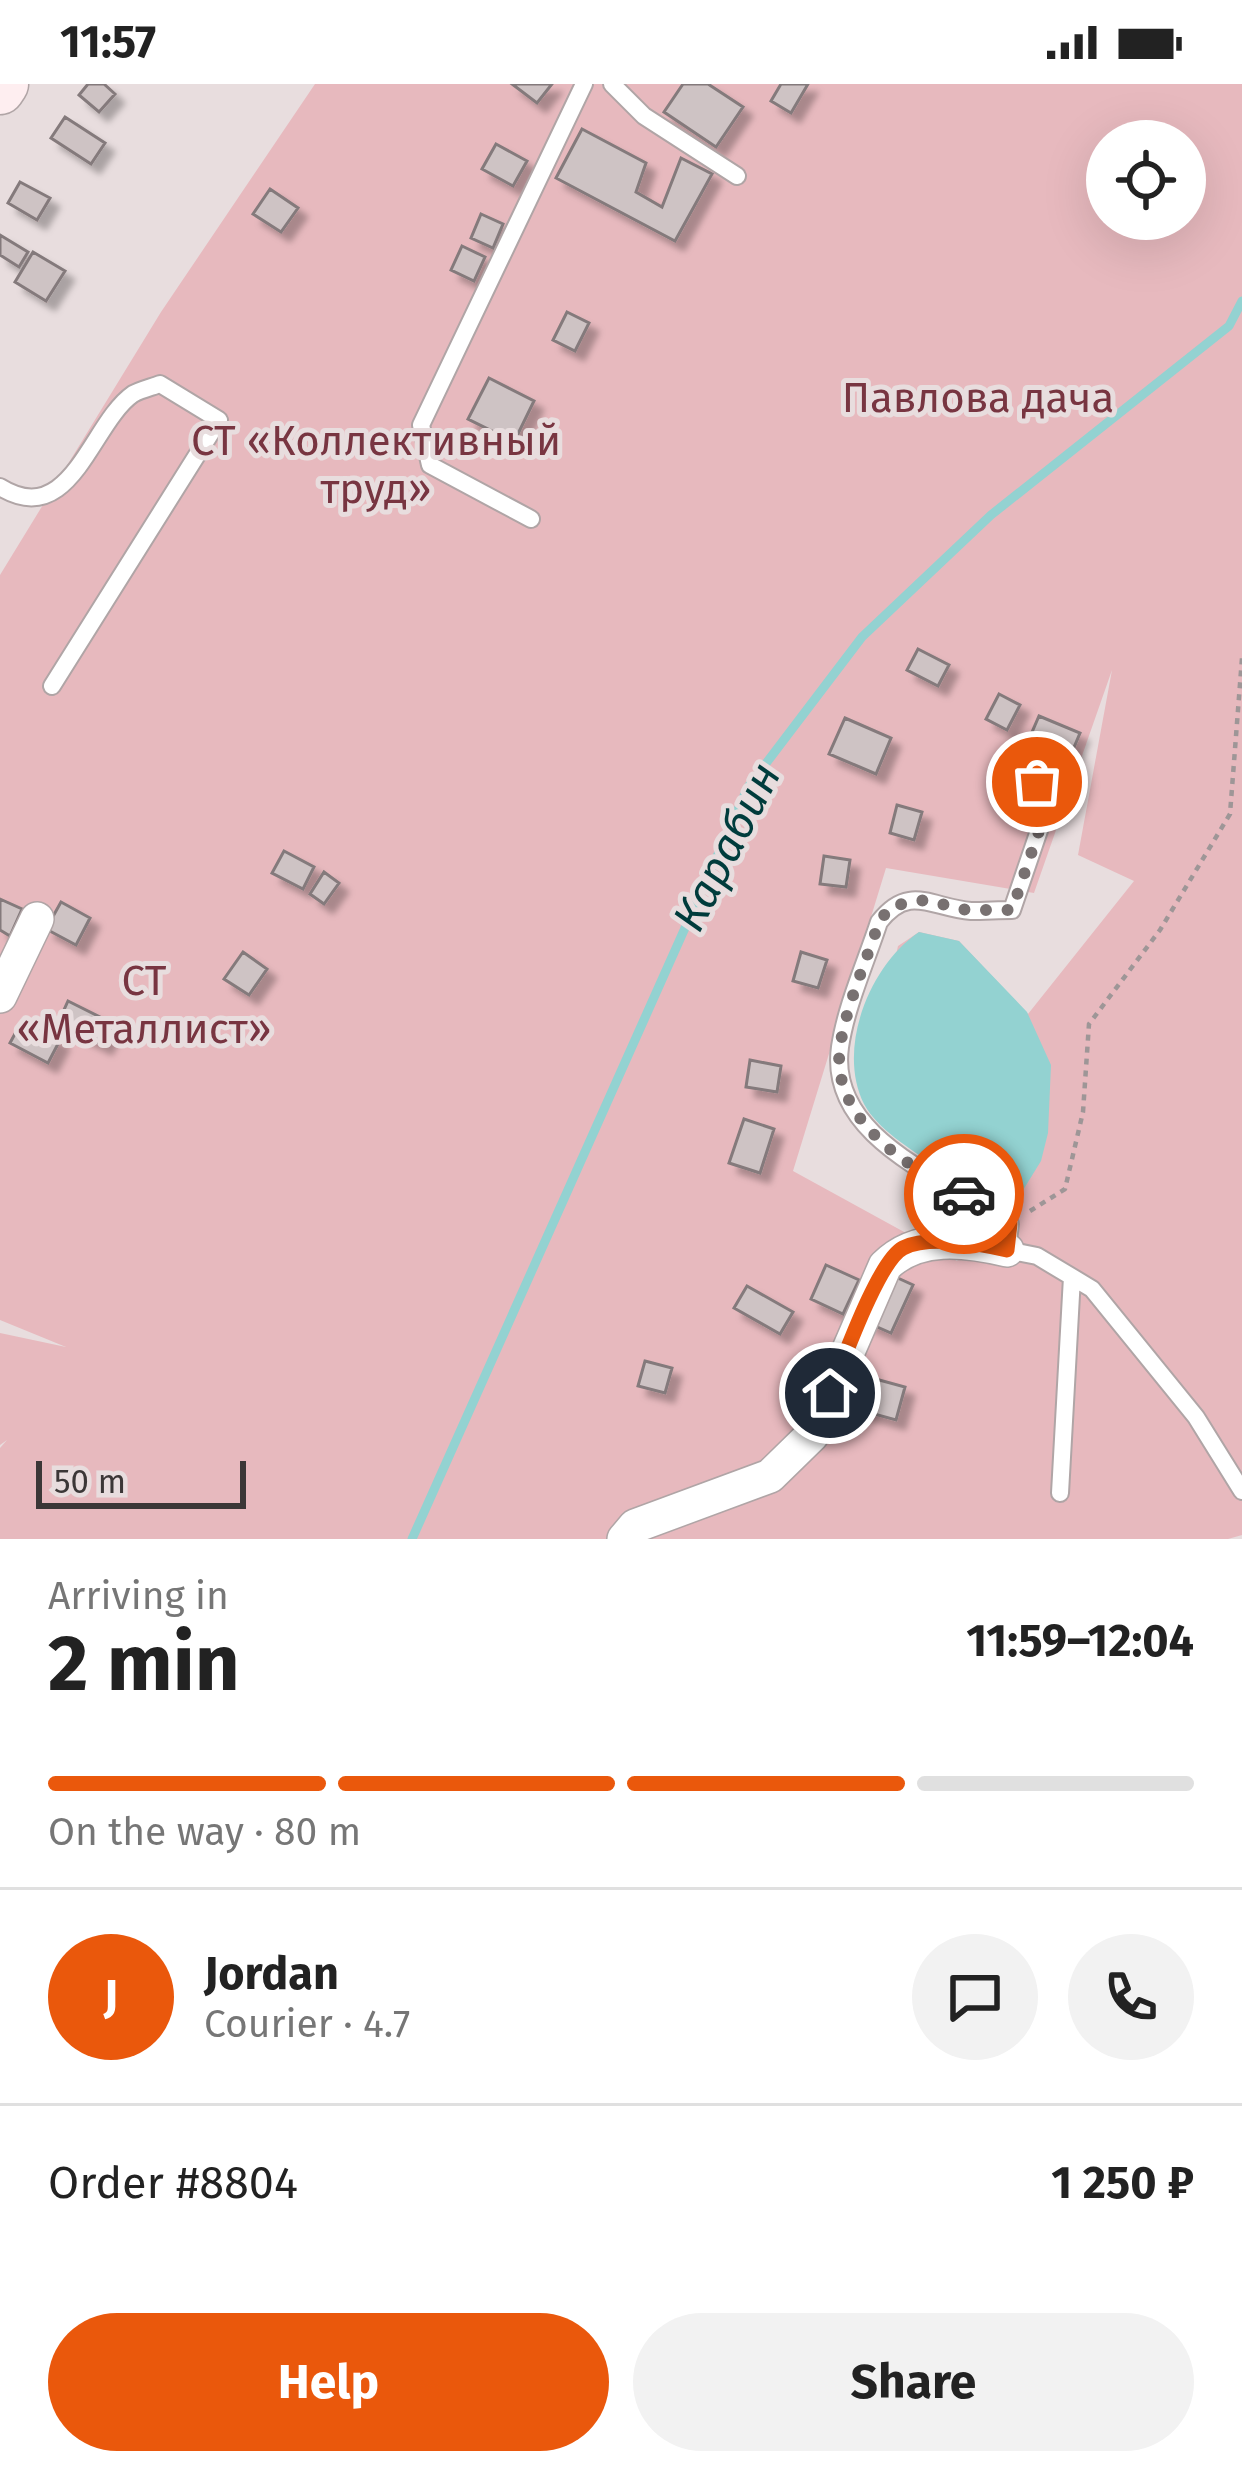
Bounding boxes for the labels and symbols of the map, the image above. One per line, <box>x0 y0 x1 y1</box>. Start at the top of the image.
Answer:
park label: Павлова дача <box>842 373 1114 423</box>
park label: СТ «Коллективный труд» <box>191 416 561 514</box>
pin <box>986 731 1088 833</box>
water label: Карабин <box>662 754 792 940</box>
park label: СТ «Металлист» <box>16 956 272 1054</box>
courier <box>904 1134 1024 1254</box>
pin <box>779 1342 881 1444</box>
scale bar <box>36 1455 246 1508</box>

